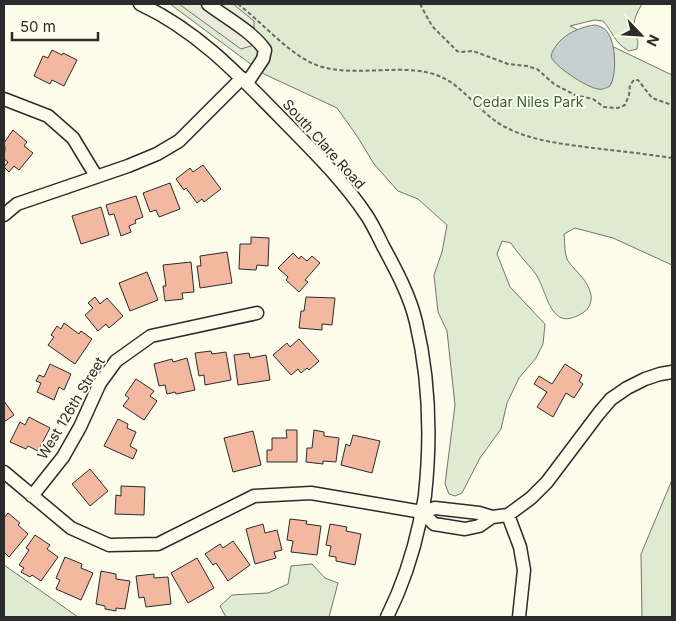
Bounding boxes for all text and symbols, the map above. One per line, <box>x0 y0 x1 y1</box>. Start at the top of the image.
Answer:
scale bar <box>12 10 99 42</box>
north arrow <box>616 10 666 60</box>
text: 50 m <box>20 17 56 36</box>
text: N <box>643 32 663 49</box>
park label: Cedar Niles Park <box>473 93 584 110</box>
street label: South Clare Road <box>280 95 369 192</box>
street label: West 126th Street <box>33 353 108 462</box>

